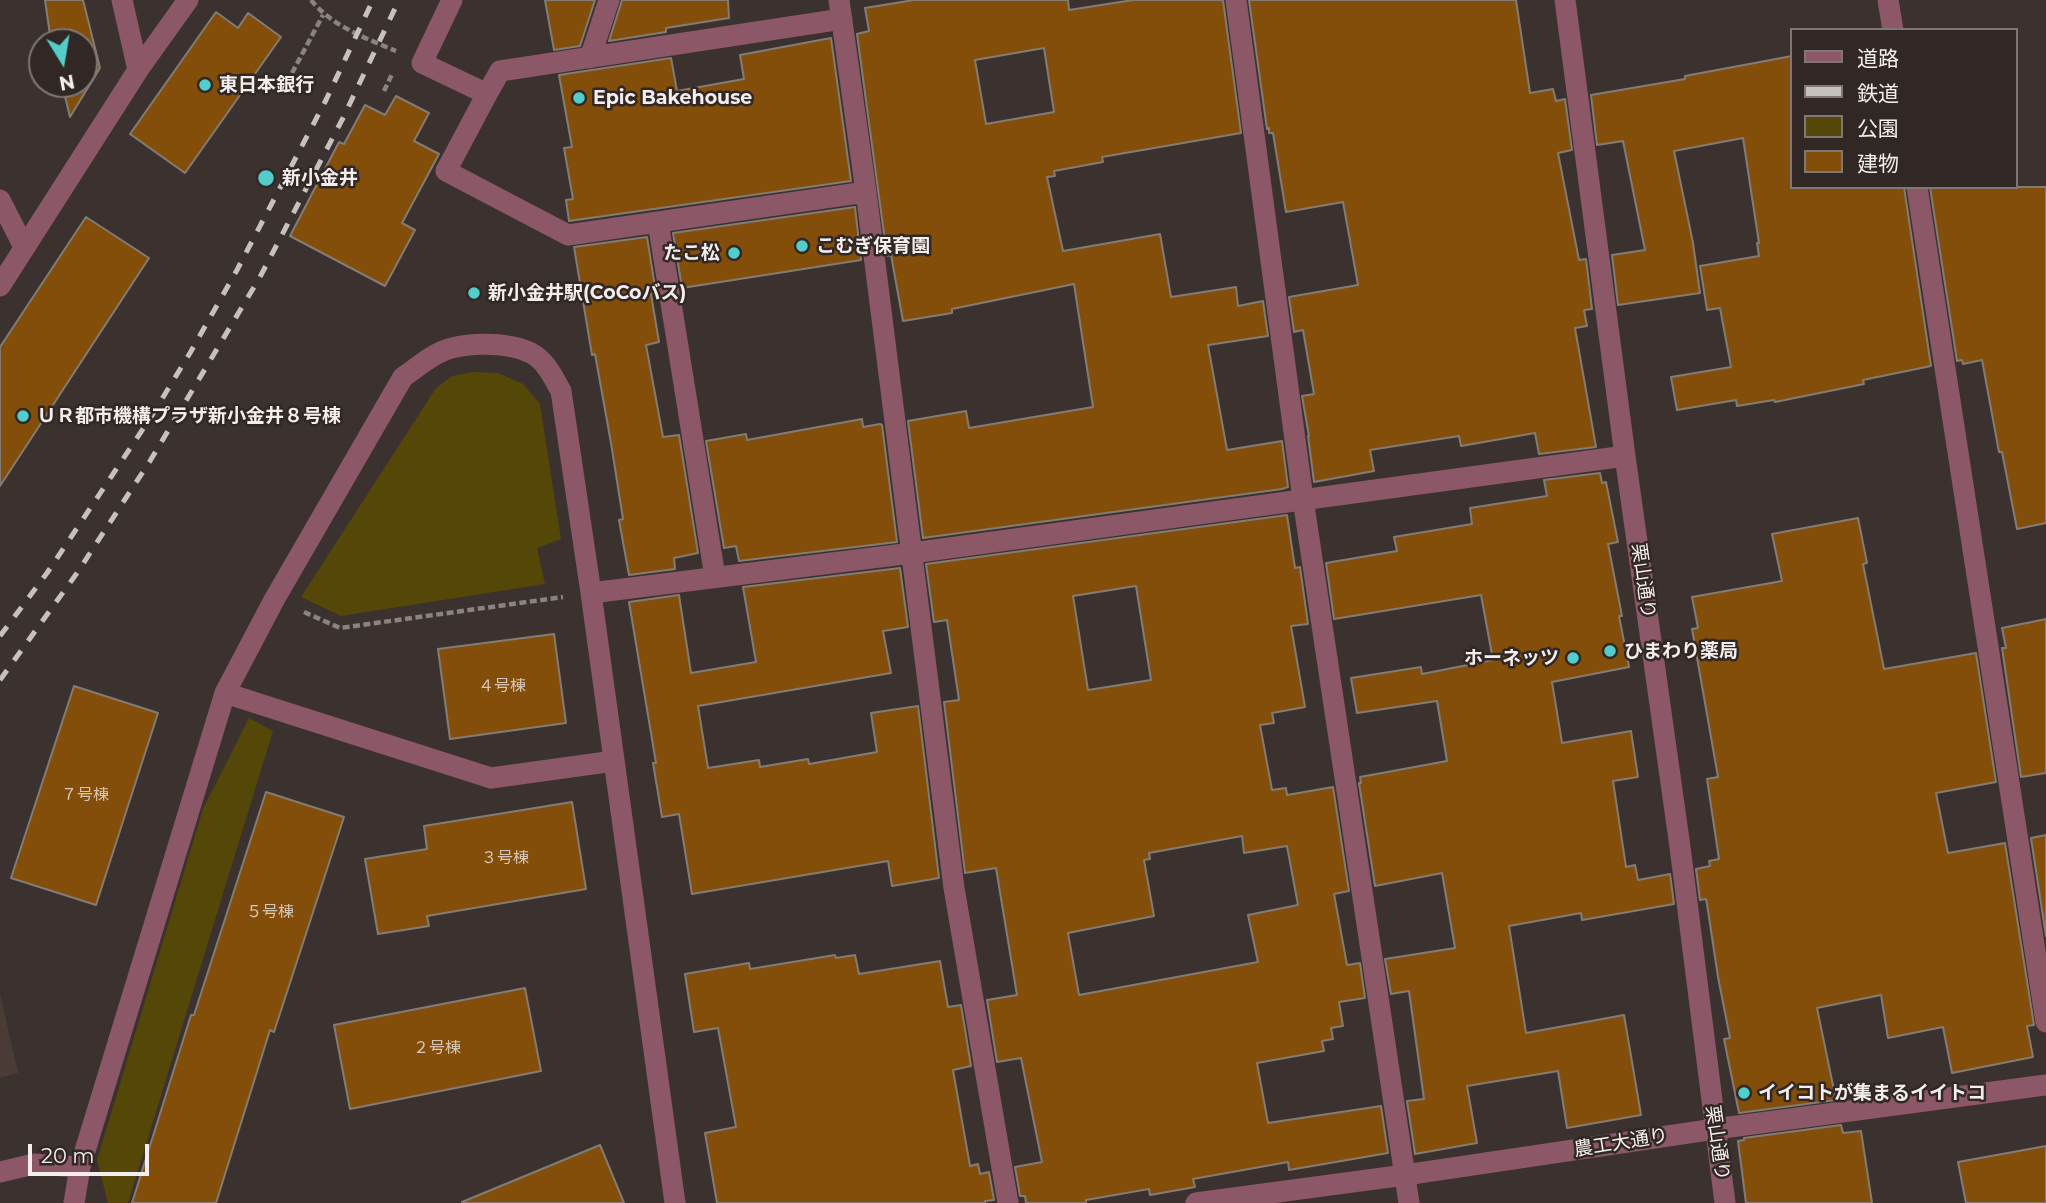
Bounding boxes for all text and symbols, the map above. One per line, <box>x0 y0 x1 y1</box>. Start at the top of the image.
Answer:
north arrow <box>28 28 98 98</box>
legend <box>1790 28 2018 189</box>
text: 道路 <box>1857 46 1899 71</box>
text: N <box>57 69 76 95</box>
place label: 東日本銀行 <box>219 74 314 96</box>
marker: 東日本銀行 <box>197 77 213 93</box>
text: 鉄道 <box>1857 81 1899 106</box>
place label: Epic Bakehouse <box>593 87 752 109</box>
marker: Epic Bakehouse <box>571 90 587 106</box>
text: 公園 <box>1857 116 1899 141</box>
text: 建物 <box>1857 151 1899 176</box>
place label: 新小金井 <box>282 167 358 189</box>
marker: 新小金井 <box>256 168 276 188</box>
place label: こむぎ保育園 <box>816 235 930 257</box>
marker: こむぎ保育園 <box>794 238 810 254</box>
place label: たこ松 <box>663 242 720 264</box>
marker: たこ松 <box>726 245 742 261</box>
place label: 新小金井駅(CoCoバス) <box>488 282 686 304</box>
marker: 新小金井駅(CoCoバス) <box>466 285 482 301</box>
place label: ＵＲ都市機構プラザ新小金井８号棟 <box>37 405 341 427</box>
marker: ＵＲ都市機構プラザ新小金井８号棟 <box>15 408 31 424</box>
street label: 栗山通り <box>1626 542 1660 620</box>
place label: ひまわり薬局 <box>1624 640 1738 662</box>
marker: ひまわり薬局 <box>1602 643 1618 659</box>
place label: ホーネッツ <box>1464 647 1559 669</box>
marker: ホーネッツ <box>1565 650 1581 666</box>
house number: ４号棟 <box>478 676 526 696</box>
house number: ７号棟 <box>61 785 109 805</box>
house number: ３号棟 <box>481 848 529 868</box>
house number: ５号棟 <box>246 902 294 922</box>
house number: ２号棟 <box>413 1038 461 1058</box>
place label: イイコトが集まるイイトコ <box>1758 1082 1986 1104</box>
marker: イイコトが集まるイイトコ <box>1736 1085 1752 1101</box>
street label: 栗山通り <box>1700 1104 1734 1182</box>
street label: 農工大通り <box>1572 1124 1670 1162</box>
scale bar <box>32 1130 152 1174</box>
text: 20 m <box>41 1143 95 1168</box>

